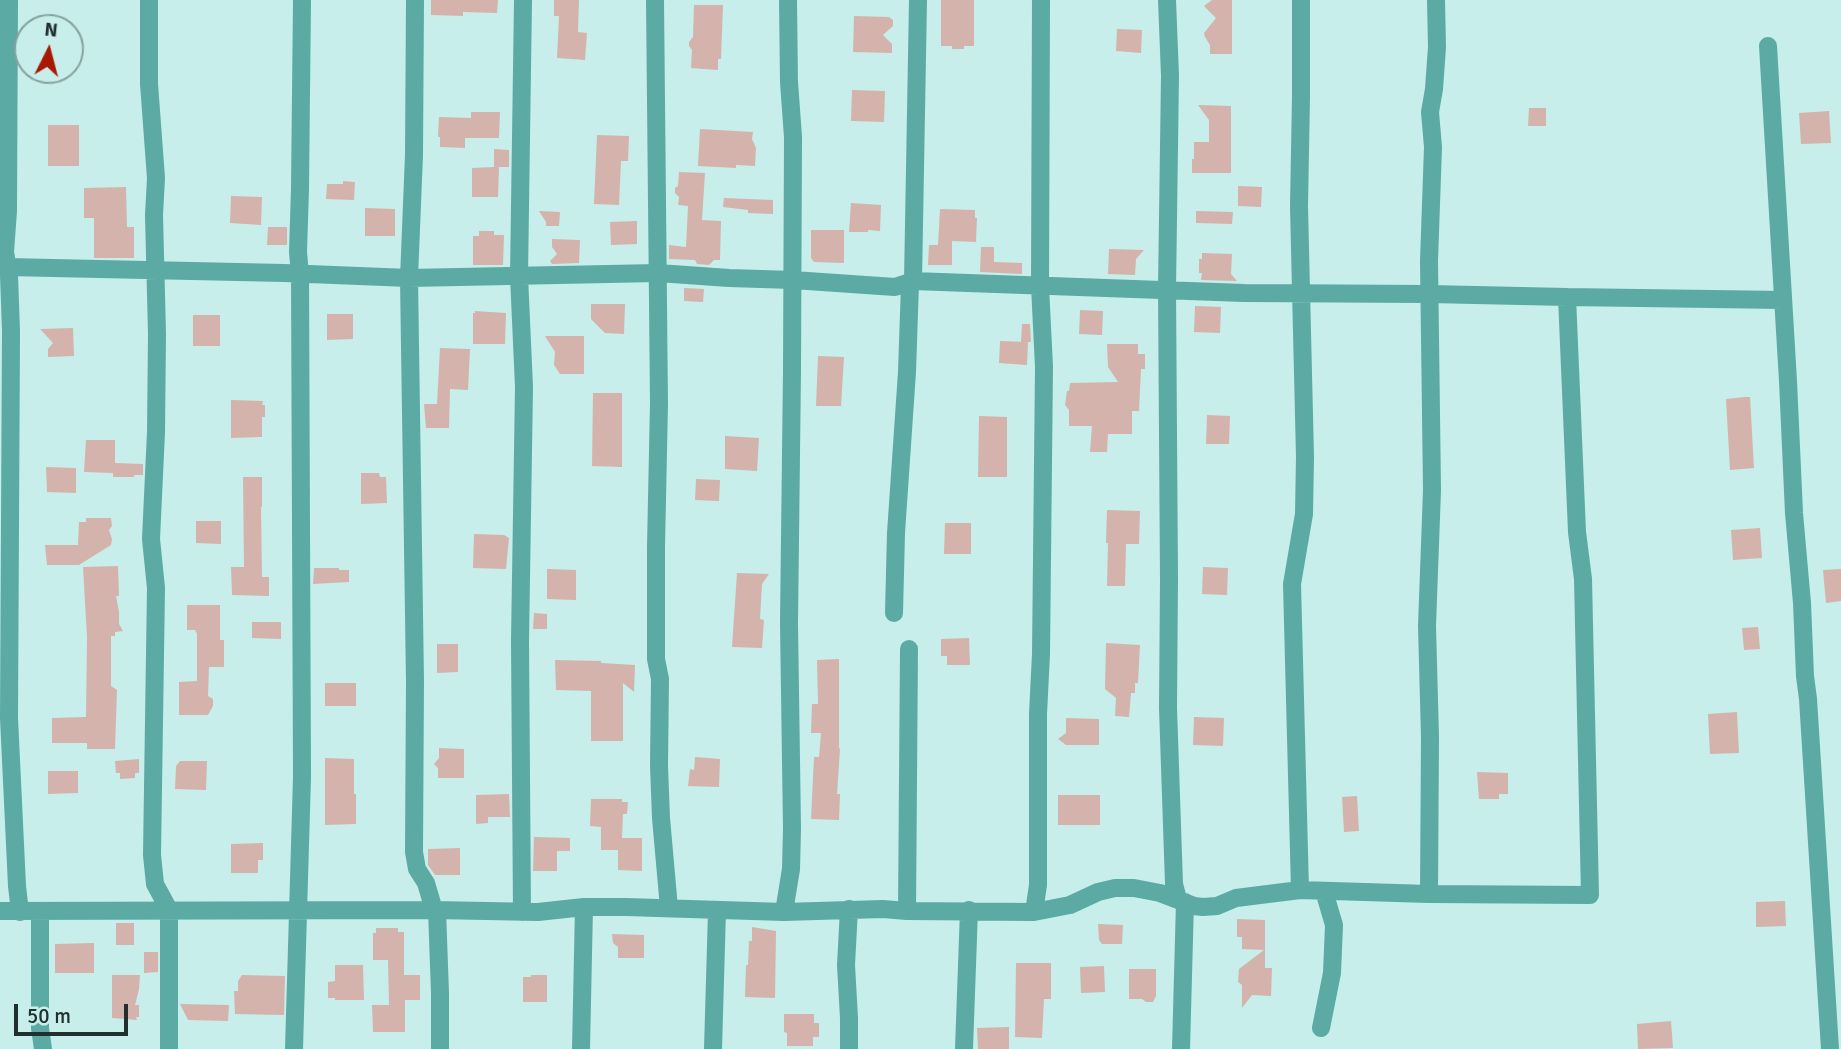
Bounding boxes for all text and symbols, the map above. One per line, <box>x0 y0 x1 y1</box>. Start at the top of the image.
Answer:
north arrow <box>14 14 84 84</box>
text: N <box>43 17 59 43</box>
scale bar <box>18 990 131 1034</box>
text: 50 m <box>27 1003 71 1029</box>

